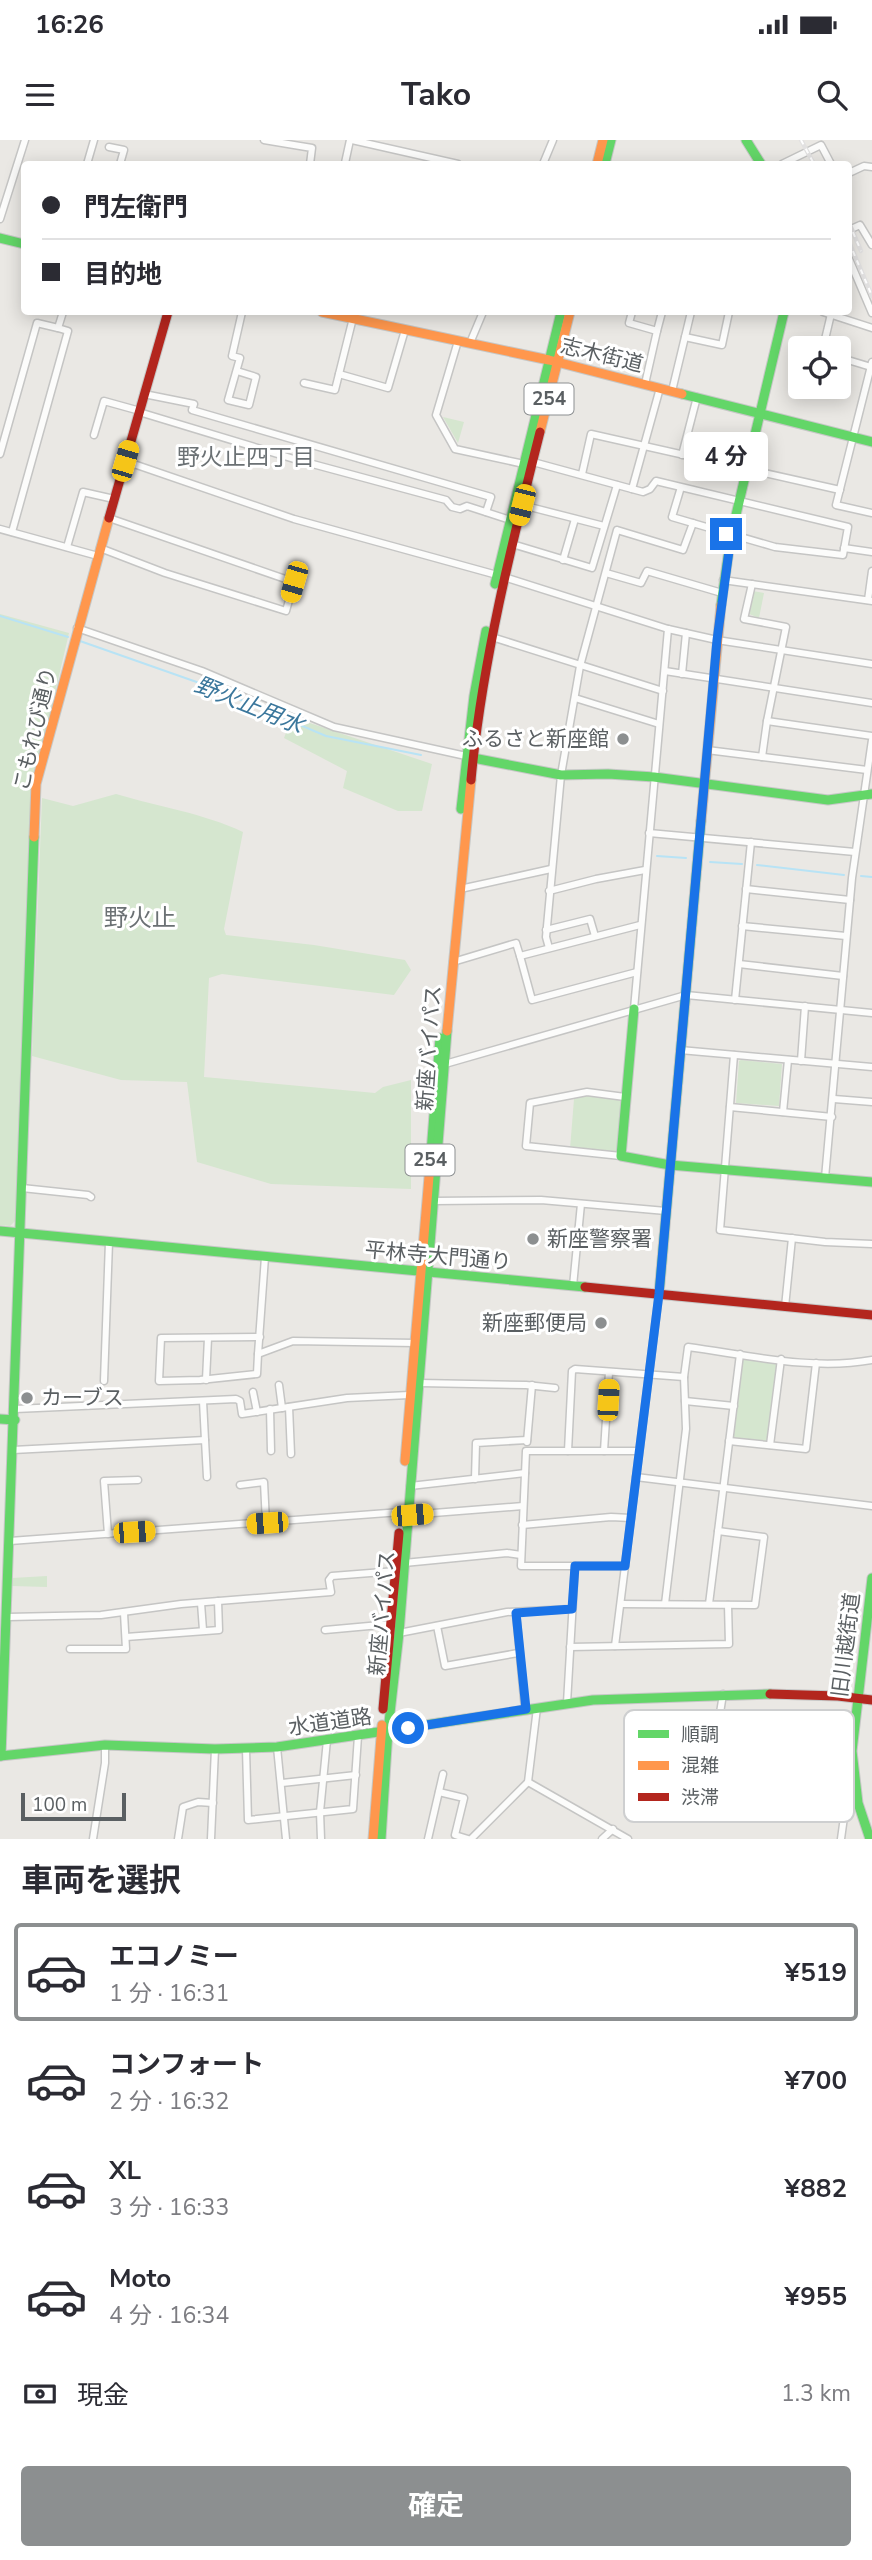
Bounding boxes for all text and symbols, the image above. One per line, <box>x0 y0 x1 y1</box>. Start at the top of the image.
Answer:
text: 16:26 <box>35 7 104 42</box>
text: Tako <box>401 73 471 116</box>
icon: menu <box>21 76 59 114</box>
icon: search <box>813 76 851 114</box>
text: 門左衛門 <box>84 190 188 225</box>
text: 目的地 <box>84 257 162 292</box>
street label: 志木街道 <box>558 331 646 379</box>
map controls <box>788 336 851 399</box>
button: locate <box>788 336 851 399</box>
road number: 254 <box>524 384 574 414</box>
callout: 4 分 <box>684 432 768 482</box>
car <box>110 438 141 484</box>
text: 4 分 <box>704 441 748 472</box>
district label: 野火止四丁目 <box>177 442 315 473</box>
car <box>507 482 538 528</box>
route end <box>710 518 742 550</box>
car <box>279 559 310 605</box>
street label: こもれび通り <box>7 664 63 794</box>
water label: 野火止用水 <box>190 669 311 742</box>
place label: ふるさと新座館 <box>462 725 609 753</box>
marker: ふるさと新座館 <box>615 731 631 747</box>
district label: 野火止 <box>104 902 176 934</box>
street label: 新座バイパス <box>411 984 447 1112</box>
road number: 254 <box>406 1144 454 1176</box>
place label: 新座警察署 <box>547 1225 652 1253</box>
marker: 新座警察署 <box>525 1231 541 1247</box>
street label: 平林寺大門通り <box>364 1236 512 1276</box>
place label: 新座郵便局 <box>482 1309 587 1337</box>
marker: 新座郵便局 <box>593 1315 609 1331</box>
car <box>597 1378 620 1422</box>
place label: カーブス <box>41 1384 124 1412</box>
marker: カーブス <box>19 1390 35 1406</box>
car <box>391 1503 434 1527</box>
car <box>246 1511 289 1535</box>
car <box>113 1520 156 1544</box>
street label: 新座バイパス <box>363 1549 401 1677</box>
street label: 旧川越街道 <box>826 1591 866 1699</box>
street label: 水道道路 <box>286 1702 374 1742</box>
legend <box>624 1710 854 1822</box>
route start <box>392 1712 424 1744</box>
text: 順調 <box>681 1722 719 1748</box>
text: 混雑 <box>681 1753 719 1779</box>
text: 渋滞 <box>681 1785 719 1811</box>
scale bar <box>21 1790 126 1822</box>
text: 100 m <box>32 1792 87 1818</box>
text: 車両を選択 <box>21 1859 181 1902</box>
text: エコノミー <box>109 1939 239 1974</box>
icon: car <box>25 1941 88 2004</box>
text: ¥519 <box>785 1955 847 1990</box>
text: 1 分 · 16:31 <box>109 1978 229 2009</box>
text: コンフォート <box>109 2047 264 2082</box>
icon: car <box>25 2049 88 2112</box>
text: ¥700 <box>785 2063 847 2098</box>
text: 2 分 · 16:32 <box>109 2086 229 2117</box>
text: XL <box>109 2153 141 2188</box>
icon: car <box>25 2157 88 2220</box>
text: ¥882 <box>785 2171 847 2206</box>
text: 3 分 · 16:33 <box>109 2192 229 2223</box>
text: Moto <box>109 2261 171 2296</box>
icon: car <box>25 2265 88 2328</box>
text: ¥955 <box>785 2279 847 2314</box>
text: 4 分 · 16:34 <box>109 2300 229 2331</box>
icon: cash <box>21 2375 59 2413</box>
text: 現金 <box>77 2378 129 2413</box>
text: 1.3 km <box>781 2378 851 2409</box>
button: 確定 <box>21 2466 851 2546</box>

